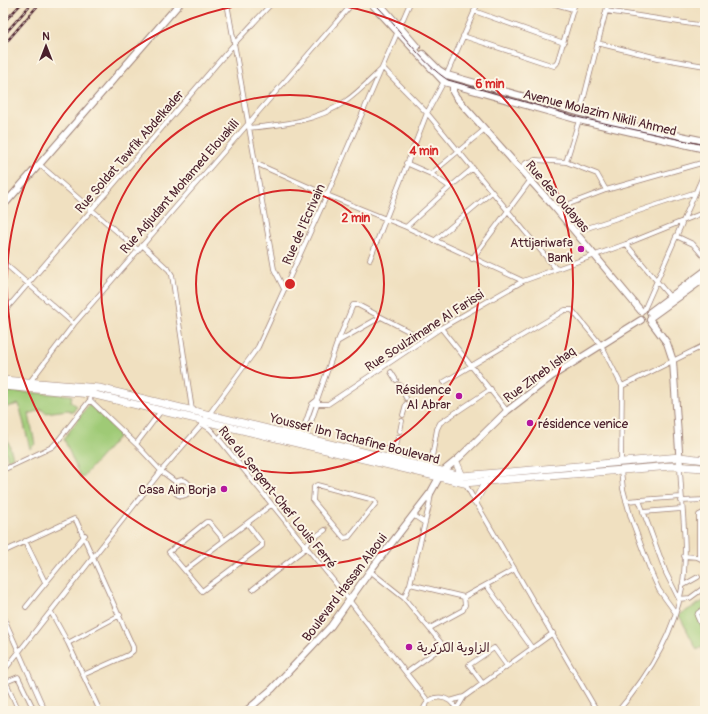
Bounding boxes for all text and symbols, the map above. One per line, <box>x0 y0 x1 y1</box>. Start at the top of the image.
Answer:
north arrow <box>26 26 66 66</box>
text: N <box>42 30 50 43</box>
text: 6 min <box>475 77 505 92</box>
street label: Avenue Molazim Nikili Ahmed <box>521 86 678 140</box>
street label: Rue Soldat Tawfik Abdelkader <box>72 87 188 217</box>
street label: Rue Adjudant Mohamed Elouakili <box>117 116 243 257</box>
text: 4 min <box>408 144 439 159</box>
street label: Rue des Oudayas <box>522 158 593 236</box>
street label: Rue de l'Ecrivain <box>279 181 329 267</box>
text: 2 min <box>342 211 371 226</box>
place label: Attijariwafa Bank <box>510 235 574 266</box>
marker: Attijariwafa Bank <box>576 244 586 254</box>
centre of rings <box>283 277 297 291</box>
street label: Rue Soulzimane Al Farissi <box>362 286 487 375</box>
street label: Rue Zineb Ishaq <box>500 343 579 406</box>
place label: Résidence Al Abrar <box>395 382 452 413</box>
marker: Résidence Al Abrar <box>454 391 464 401</box>
street label: Youssef Ibn Tachafine Boulevard <box>267 410 441 468</box>
place label: résidence venice <box>538 416 629 432</box>
marker: résidence venice <box>525 418 535 428</box>
street label: Rue du Sergent-Chef Louis Ferré <box>215 423 340 572</box>
place label: Casa Ain Borja <box>138 482 216 498</box>
marker: Casa Ain Borja <box>219 484 229 494</box>
street label: Boulevard Hassan Alaoui <box>299 530 391 645</box>
place label: الزاوية الكركرية <box>417 640 490 656</box>
marker: الزاوية الكركرية <box>404 642 414 652</box>

